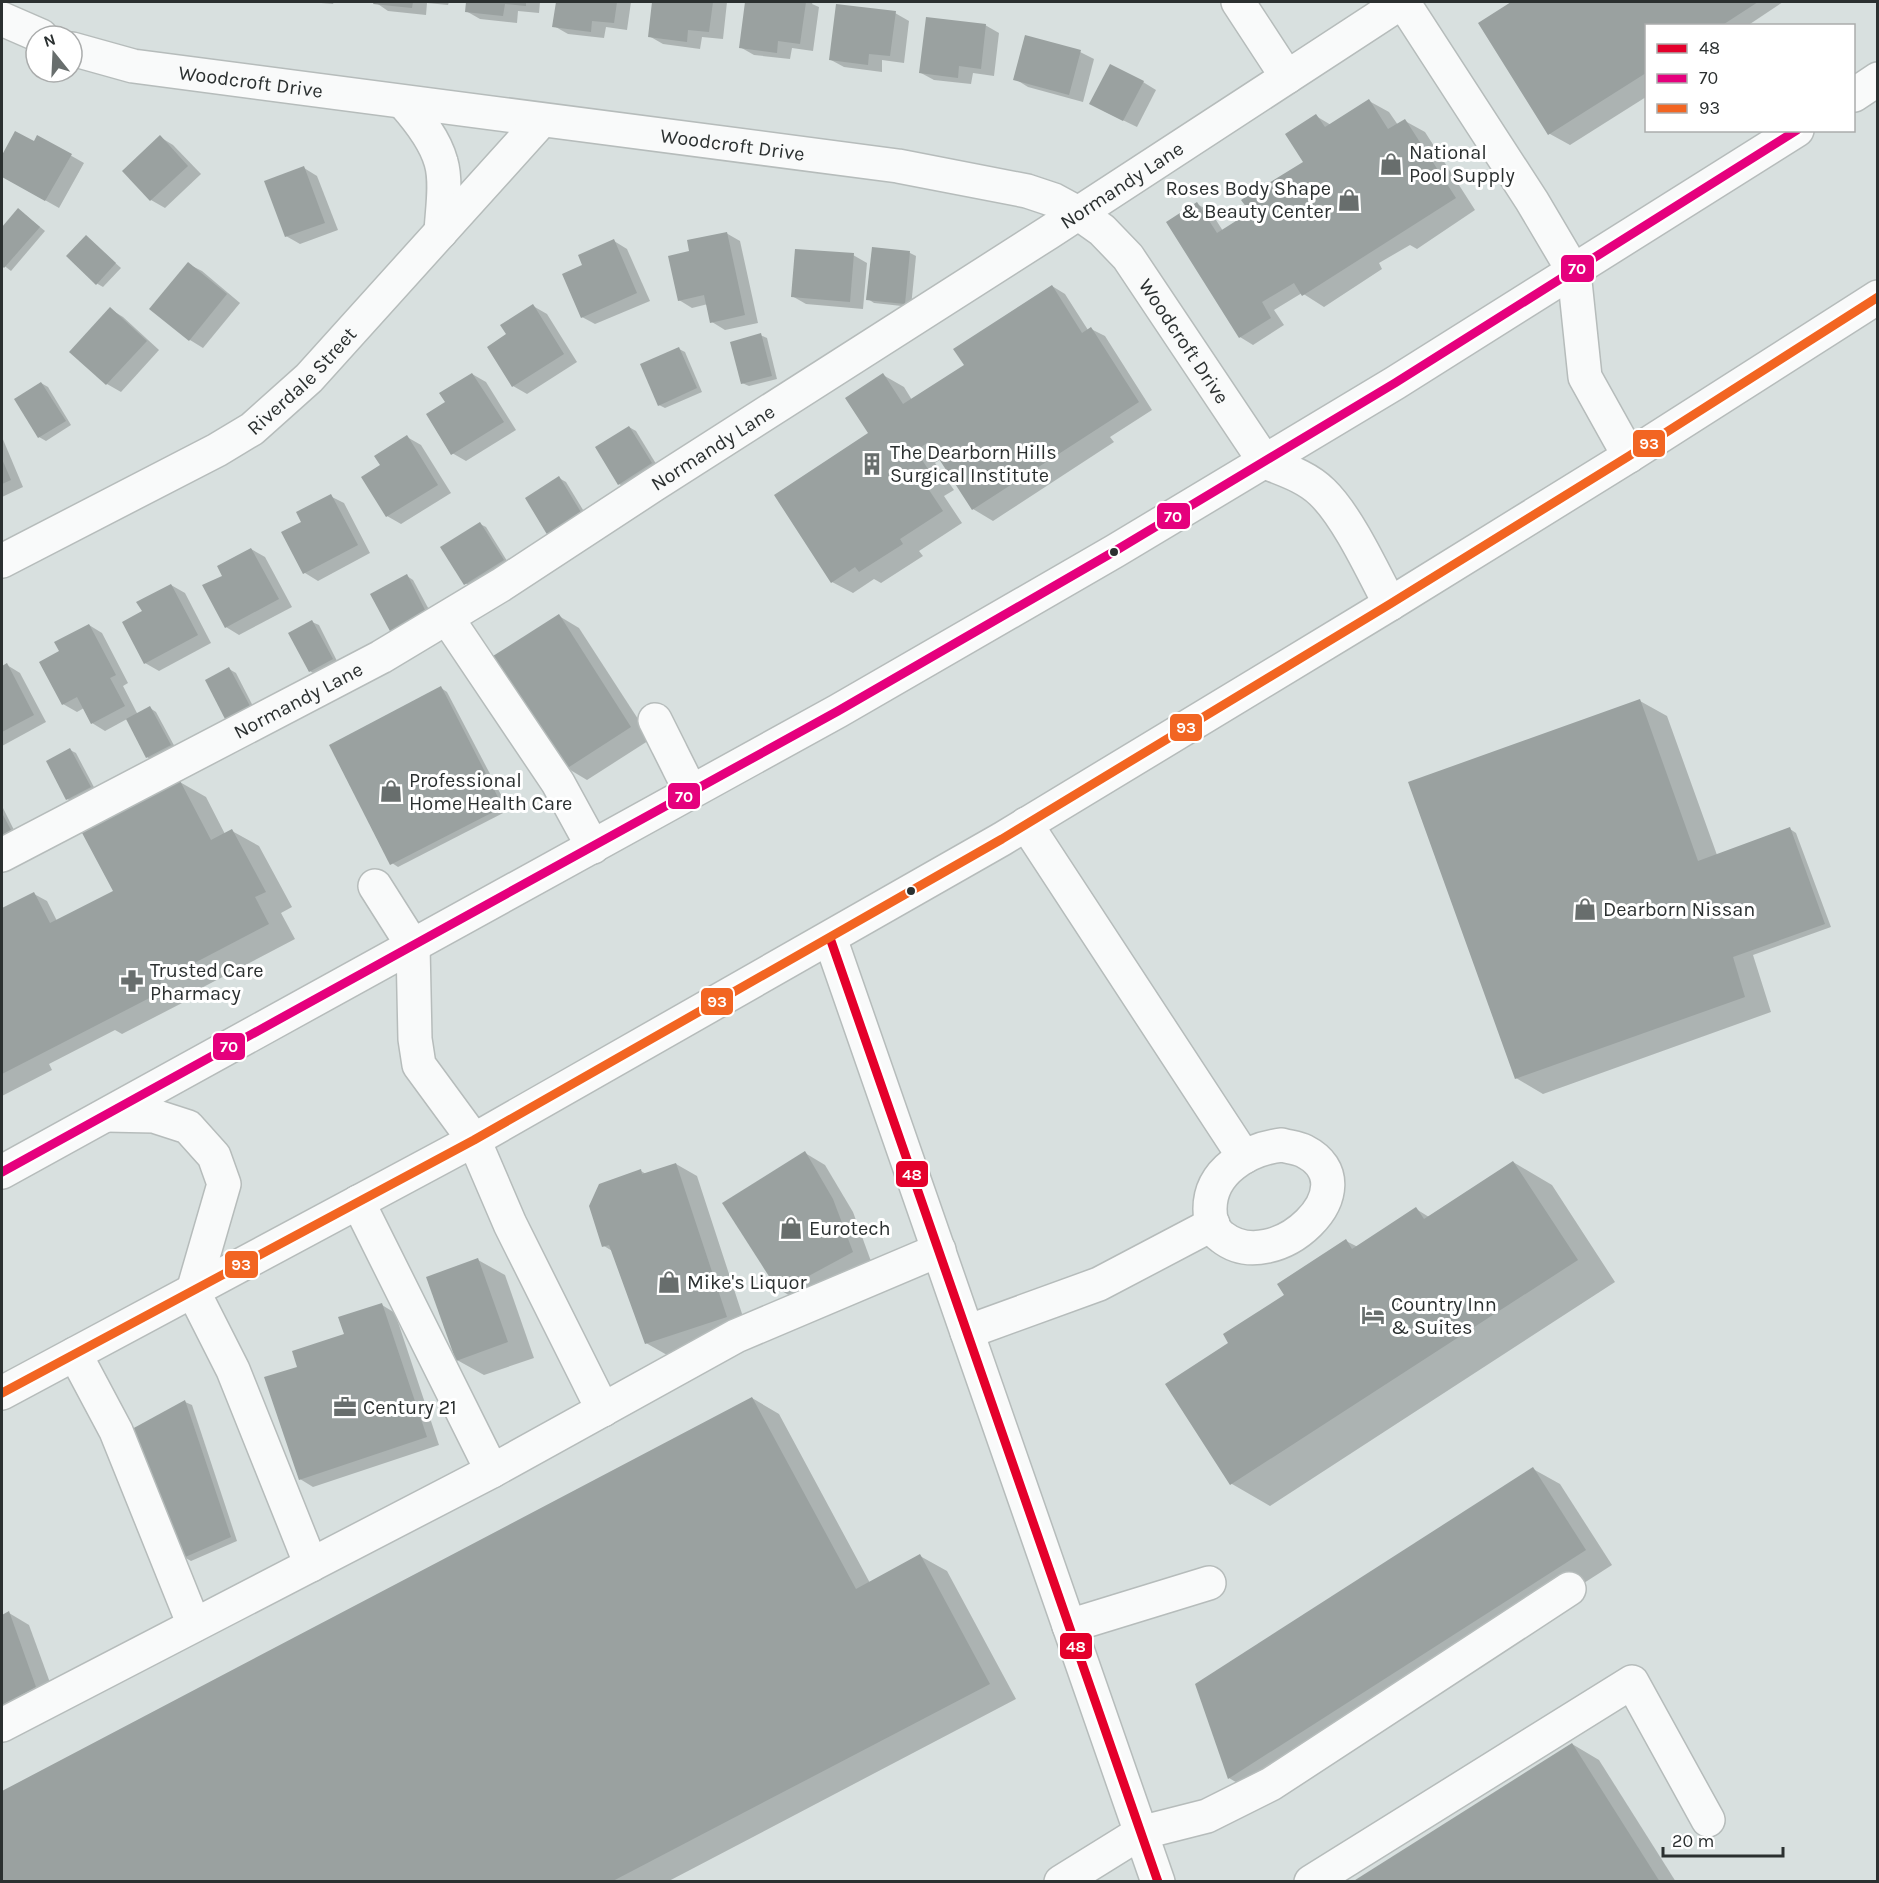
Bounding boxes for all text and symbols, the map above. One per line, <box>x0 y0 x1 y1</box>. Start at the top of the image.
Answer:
north arrow <box>24 24 84 84</box>
legend <box>1645 24 1855 132</box>
text: N <box>41 29 58 51</box>
text: 48 <box>1699 37 1720 59</box>
street label: Woodcroft Drive <box>177 61 324 102</box>
text: 70 <box>1699 67 1718 89</box>
text: 93 <box>1699 97 1720 119</box>
street label: Woodcroft Drive <box>659 124 806 165</box>
street label: Normandy Lane <box>1056 136 1188 233</box>
place label: National Pool Supply <box>1409 141 1515 187</box>
shop icon: National Pool Supply <box>1378 151 1404 177</box>
place label: Roses Body Shape & Beauty Center <box>1165 177 1332 223</box>
shop icon: Roses Body Shape & Beauty Center <box>1336 187 1362 213</box>
line badge: 70 <box>1560 254 1595 283</box>
text: 70 <box>1568 259 1586 278</box>
street label: Woodcroft Drive <box>1134 274 1234 408</box>
street label: Riverdale Street <box>242 322 361 440</box>
street label: Normandy Lane <box>646 399 779 495</box>
line badge: 93 <box>1632 429 1666 458</box>
text: 93 <box>1639 434 1659 453</box>
place label: The Dearborn Hills Surgical Institute <box>890 441 1057 487</box>
building icon: The Dearborn Hills Surgical Institute <box>859 451 885 477</box>
line badge: 70 <box>1156 502 1191 530</box>
text: 70 <box>1164 507 1182 526</box>
unlabelled marker <box>1108 546 1120 558</box>
street label: Normandy Lane <box>230 657 366 743</box>
line badge: 93 <box>1169 713 1203 742</box>
text: 93 <box>1176 718 1196 737</box>
place label: Professional Home Health Care <box>409 769 572 815</box>
shop icon: Professional Home Health Care <box>378 778 404 804</box>
line badge: 70 <box>667 782 701 810</box>
text: 70 <box>675 787 693 806</box>
unlabelled marker <box>905 885 917 897</box>
shop icon: Dearborn Nissan <box>1572 896 1598 922</box>
place label: Dearborn Nissan <box>1603 898 1755 921</box>
place label: Trusted Care Pharmacy <box>150 959 264 1005</box>
pharmacy icon: Trusted Care Pharmacy <box>119 968 145 994</box>
line badge: 93 <box>700 987 734 1016</box>
text: 93 <box>707 992 727 1011</box>
line badge: 70 <box>212 1032 246 1061</box>
text: 70 <box>220 1037 238 1056</box>
line badge: 48 <box>895 1160 929 1188</box>
text: 48 <box>902 1165 922 1184</box>
shop icon: Eurotech <box>778 1215 804 1241</box>
place label: Eurotech <box>809 1217 891 1240</box>
line badge: 93 <box>224 1250 259 1279</box>
text: 93 <box>231 1255 251 1274</box>
shop icon: Mike's Liquor <box>656 1269 682 1295</box>
place label: Mike's Liquor <box>687 1271 807 1294</box>
place label: Country Inn & Suites <box>1391 1293 1497 1339</box>
hotel icon: Country Inn & Suites <box>1360 1302 1386 1328</box>
office icon: Century 21 <box>332 1394 358 1420</box>
place label: Century 21 <box>363 1396 457 1419</box>
line badge: 48 <box>1059 1632 1093 1660</box>
text: 48 <box>1066 1637 1086 1656</box>
scale bar <box>1663 1820 1783 1858</box>
text: 20 m <box>1672 1830 1714 1852</box>

